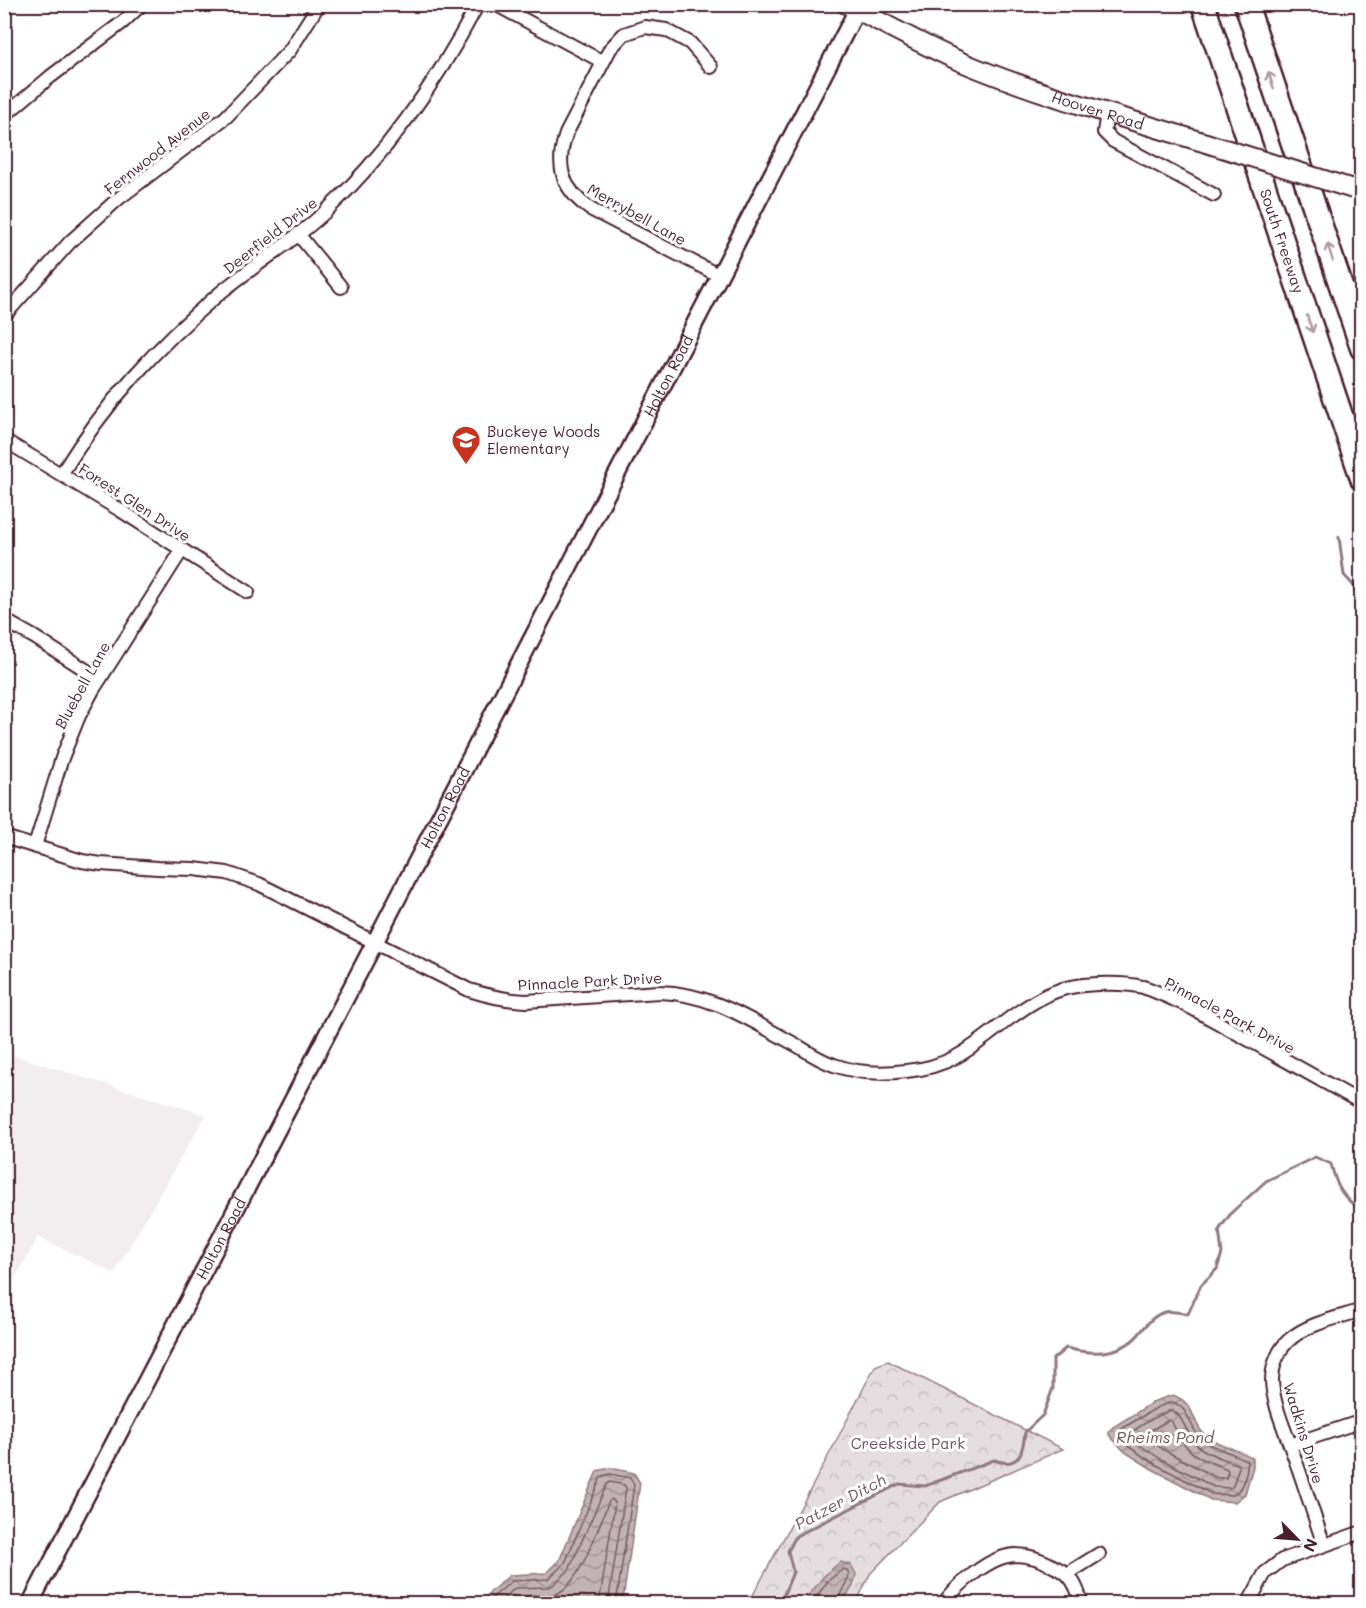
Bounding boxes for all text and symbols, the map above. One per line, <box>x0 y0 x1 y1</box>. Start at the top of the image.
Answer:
one-way arrow <box>1264 71 1275 90</box>
street label: Hoover Road <box>1049 86 1146 134</box>
street label: Fernwood Avenue <box>100 103 214 199</box>
street label: Merrybell Lane <box>584 179 690 249</box>
street label: South Freeway <box>1256 186 1309 296</box>
street label: Deerfield Drive <box>219 192 321 278</box>
one-way arrow <box>1323 243 1334 262</box>
one-way arrow <box>1305 314 1316 333</box>
street label: Holton Road <box>638 331 697 420</box>
place label: Buckeye Woods Elementary <box>487 421 600 458</box>
school or university icon: Buckeye Woods Elementary <box>450 424 482 466</box>
street label: Forest Glen Drive <box>75 458 195 546</box>
street label: Bluebell Lane <box>50 638 114 732</box>
street label: Holton Road <box>415 763 474 852</box>
street label: Pinnacle Park Drive <box>517 967 663 995</box>
street label: Pinnacle Park Drive <box>1161 972 1299 1058</box>
street label: Holton Road <box>191 1194 250 1283</box>
street label: Wadkins Drive <box>1279 1380 1329 1486</box>
water label: Rheims Pond <box>1116 1426 1215 1447</box>
park label: Creekside Park <box>851 1433 965 1453</box>
water label: Patzer Ditch <box>791 1468 889 1534</box>
north arrow <box>1267 1509 1327 1569</box>
text: N <box>1299 1536 1323 1555</box>

